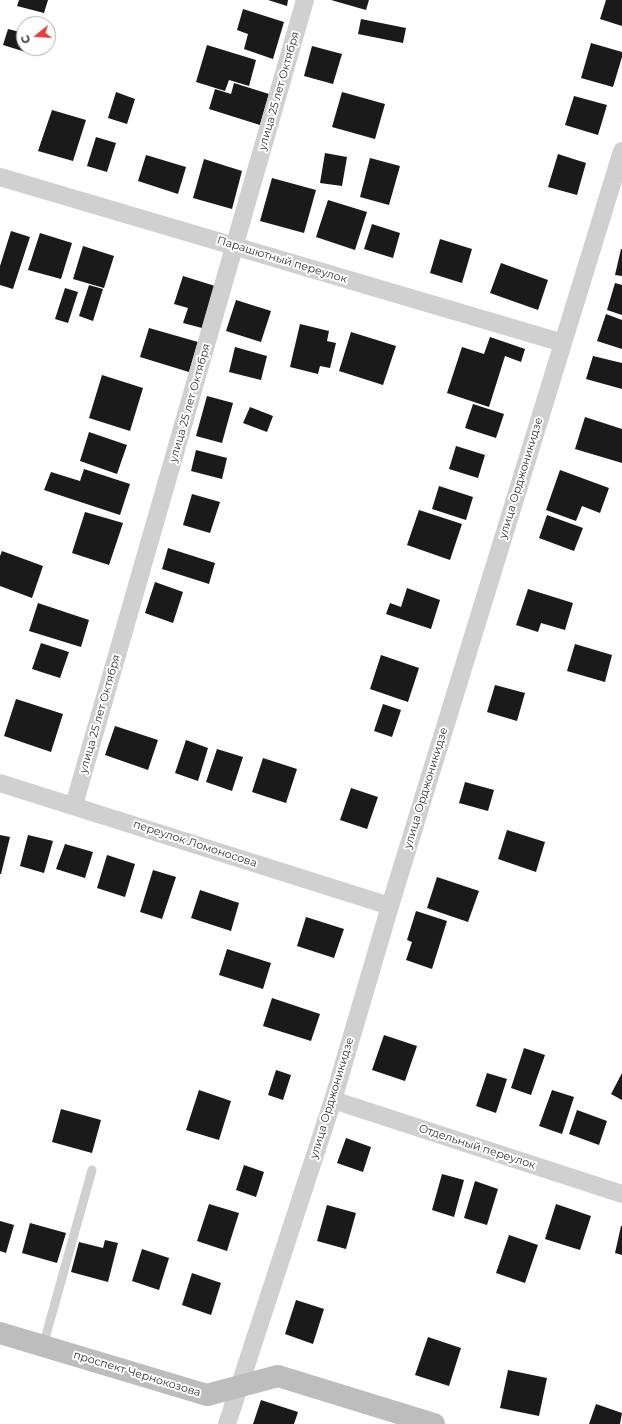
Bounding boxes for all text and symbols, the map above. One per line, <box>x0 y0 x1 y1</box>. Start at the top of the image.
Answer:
north arrow <box>16 16 56 56</box>
street label: улица 25 лет Октября <box>256 30 302 152</box>
text: С <box>18 33 33 45</box>
street label: Парашютный переулок <box>215 234 349 286</box>
street label: улица 25 лет Октября <box>167 342 213 464</box>
street label: улица Орджоникидзе <box>496 416 546 540</box>
street label: улица 25 лет Октября <box>77 653 123 775</box>
street label: улица Орджоникидзе <box>401 726 451 850</box>
street label: переулок Ломоносова <box>131 818 259 870</box>
street label: улица Орджоникидзе <box>307 1036 357 1160</box>
street label: Отдельный переулок <box>417 1122 537 1172</box>
street label: проспект Чернокозова <box>72 1348 202 1400</box>

